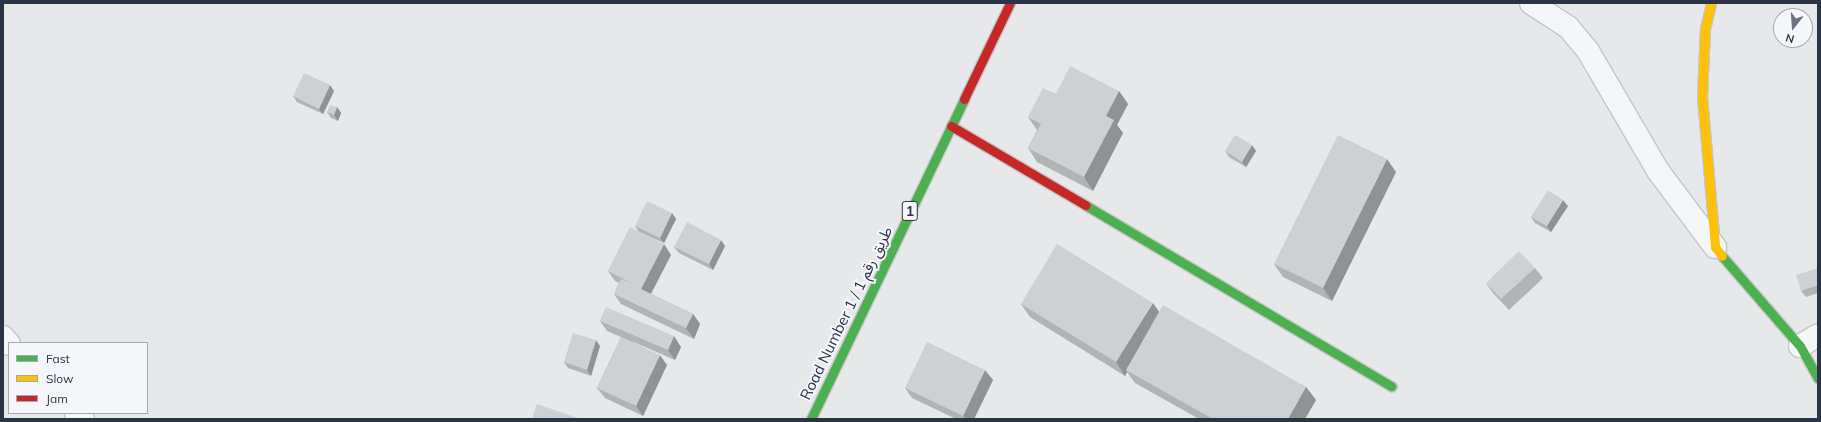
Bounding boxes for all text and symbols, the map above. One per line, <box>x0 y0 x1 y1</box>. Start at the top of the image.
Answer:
north arrow <box>1773 8 1813 48</box>
text: N <box>1784 31 1796 46</box>
road number: 1 <box>901 199 919 223</box>
street label: Road Number 1 / طريق رقم 1 <box>796 223 896 403</box>
legend <box>8 342 148 414</box>
text: Fast <box>46 351 70 366</box>
text: Slow <box>46 371 74 386</box>
text: Jam <box>46 391 68 406</box>

